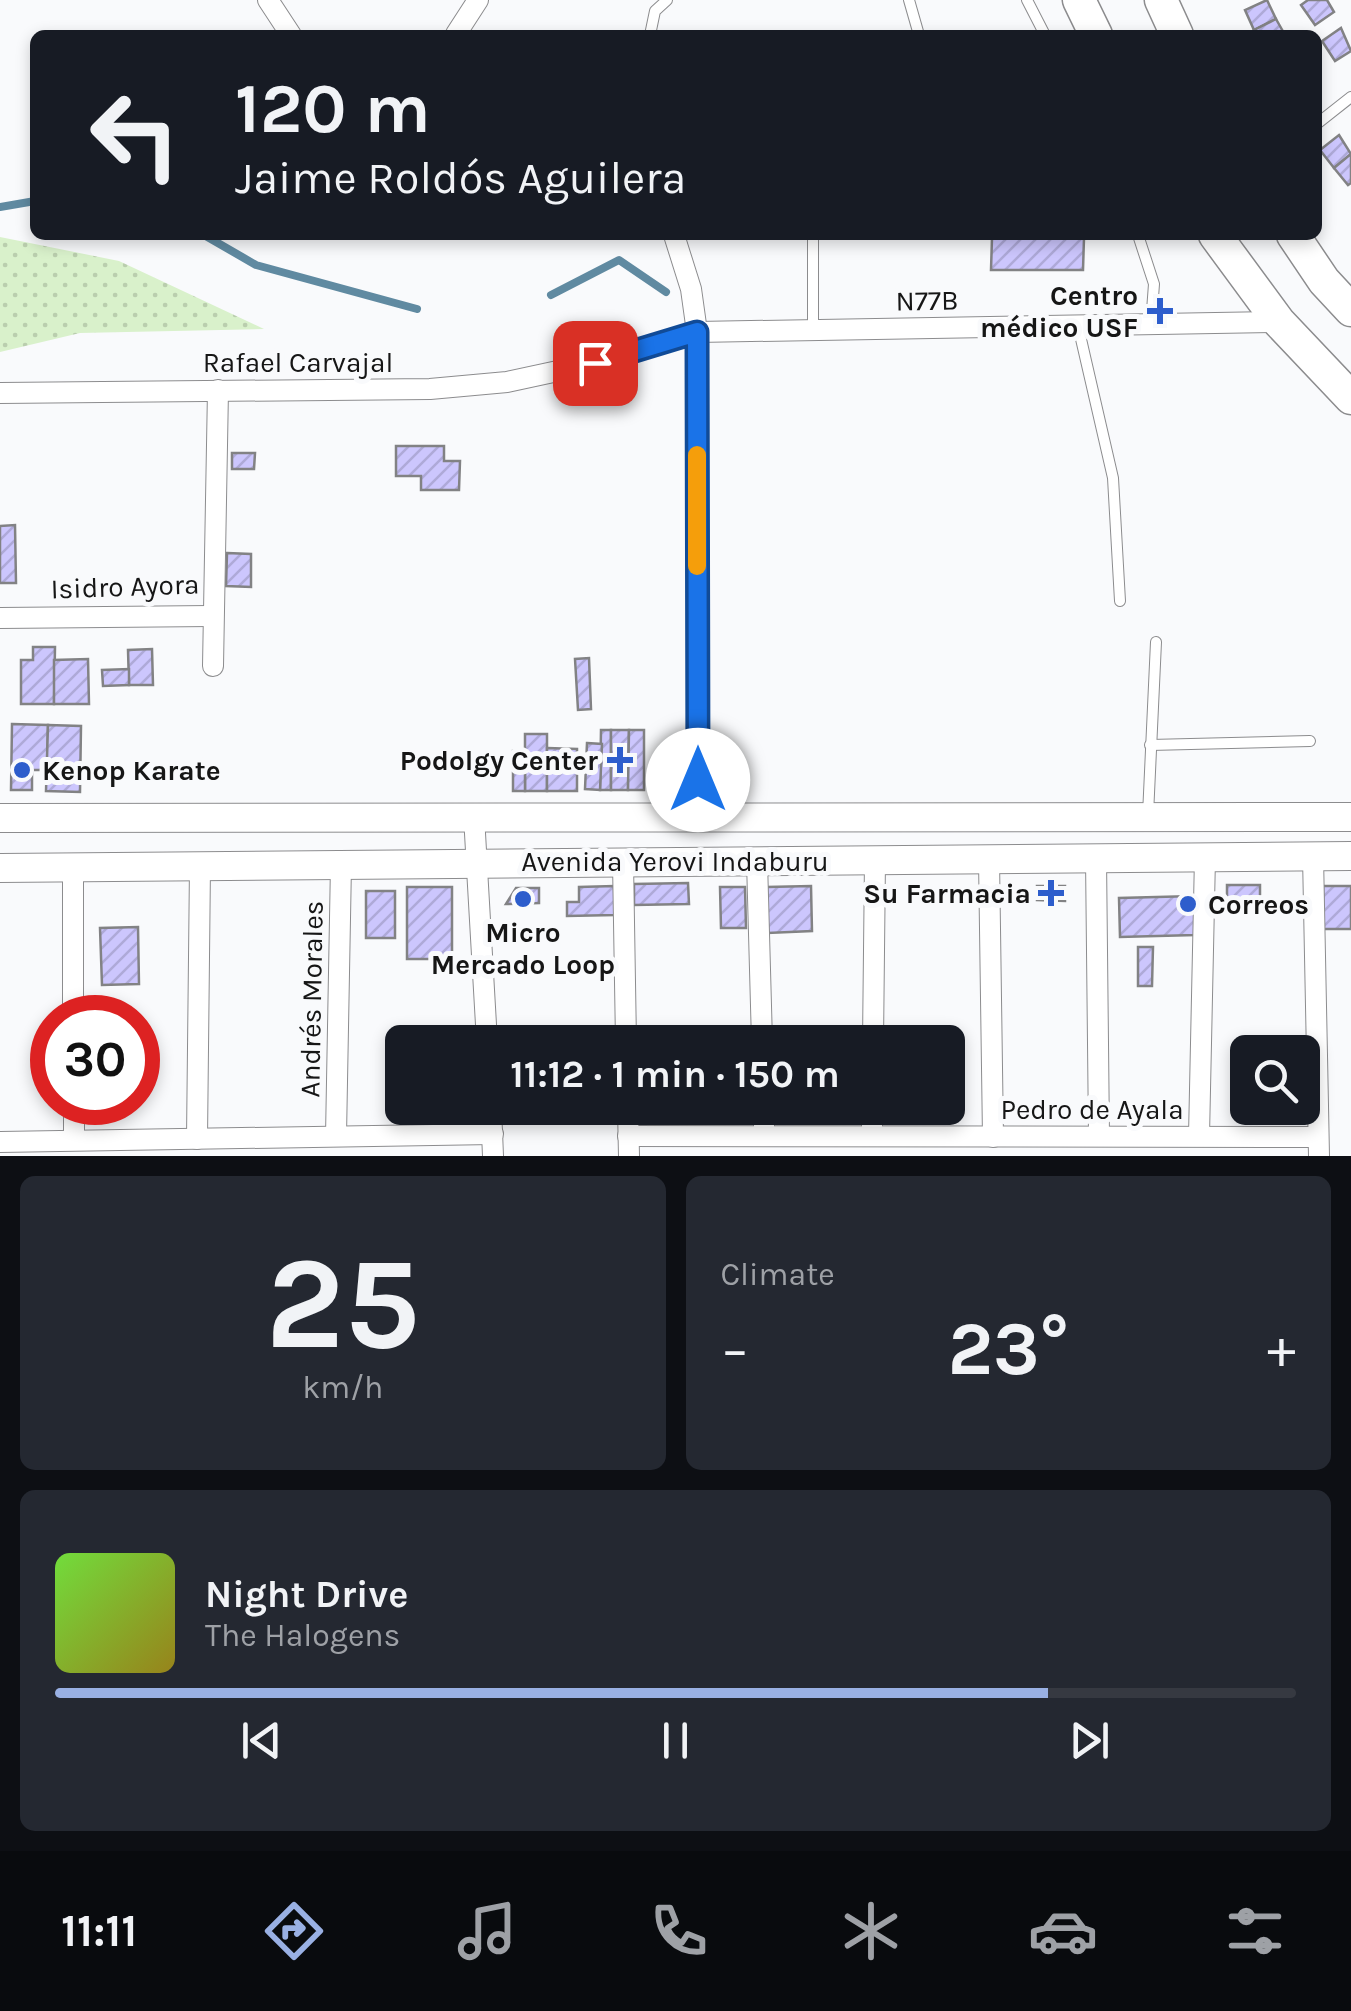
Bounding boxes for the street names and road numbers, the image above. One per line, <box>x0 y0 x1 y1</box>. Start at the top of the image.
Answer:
street label: N77B <box>895 283 959 318</box>
street label: Rafael Carvajal <box>203 346 393 379</box>
street label: Isidro Ayora <box>50 567 200 606</box>
street label: Avenida Yerovi Indaburu <box>521 845 829 878</box>
street label: Andrés Morales <box>293 900 330 1098</box>
street label: Pedro de Ayala <box>1000 1093 1184 1126</box>

